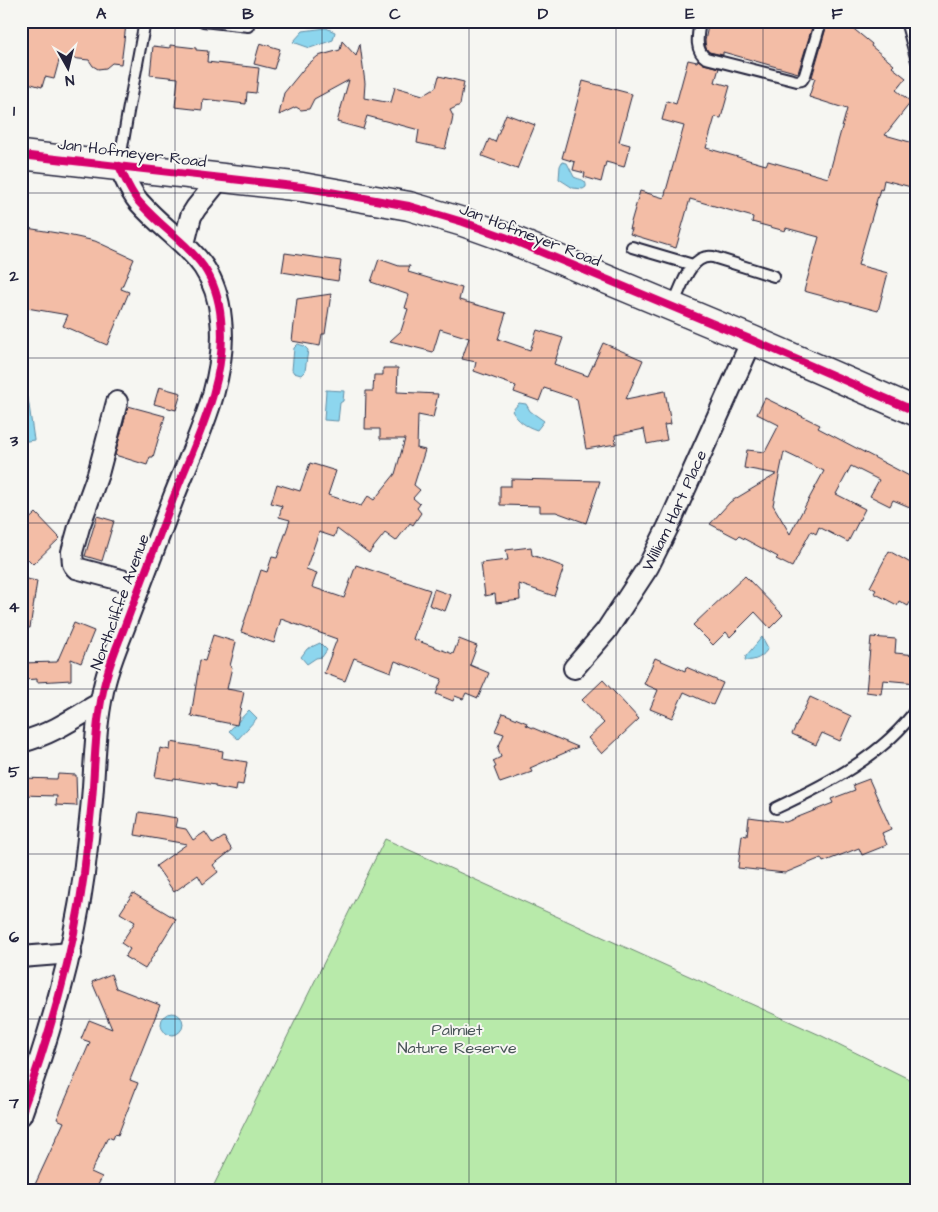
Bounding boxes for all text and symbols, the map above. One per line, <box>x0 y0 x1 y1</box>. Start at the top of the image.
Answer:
text: A <box>96 3 107 25</box>
text: B <box>242 3 254 25</box>
text: C <box>389 3 401 25</box>
text: D <box>538 3 549 25</box>
text: E <box>685 3 695 25</box>
text: F <box>831 3 843 25</box>
north arrow <box>42 42 92 92</box>
text: N <box>64 69 75 90</box>
text: 1 <box>13 100 16 122</box>
street label: Jan Hofmeyer Road <box>56 133 208 174</box>
street label: Jan Hofmeyer Road <box>456 198 604 273</box>
text: 2 <box>8 265 19 287</box>
text: 3 <box>9 430 19 452</box>
street label: William Hart Place <box>637 446 712 575</box>
street label: Northcliffe Avenue <box>85 531 155 673</box>
text: 4 <box>9 596 20 618</box>
text: 5 <box>8 761 20 783</box>
text: 6 <box>9 926 19 948</box>
park label: Palmiet Nature Reserve <box>397 1019 517 1059</box>
text: 7 <box>8 1092 19 1114</box>

